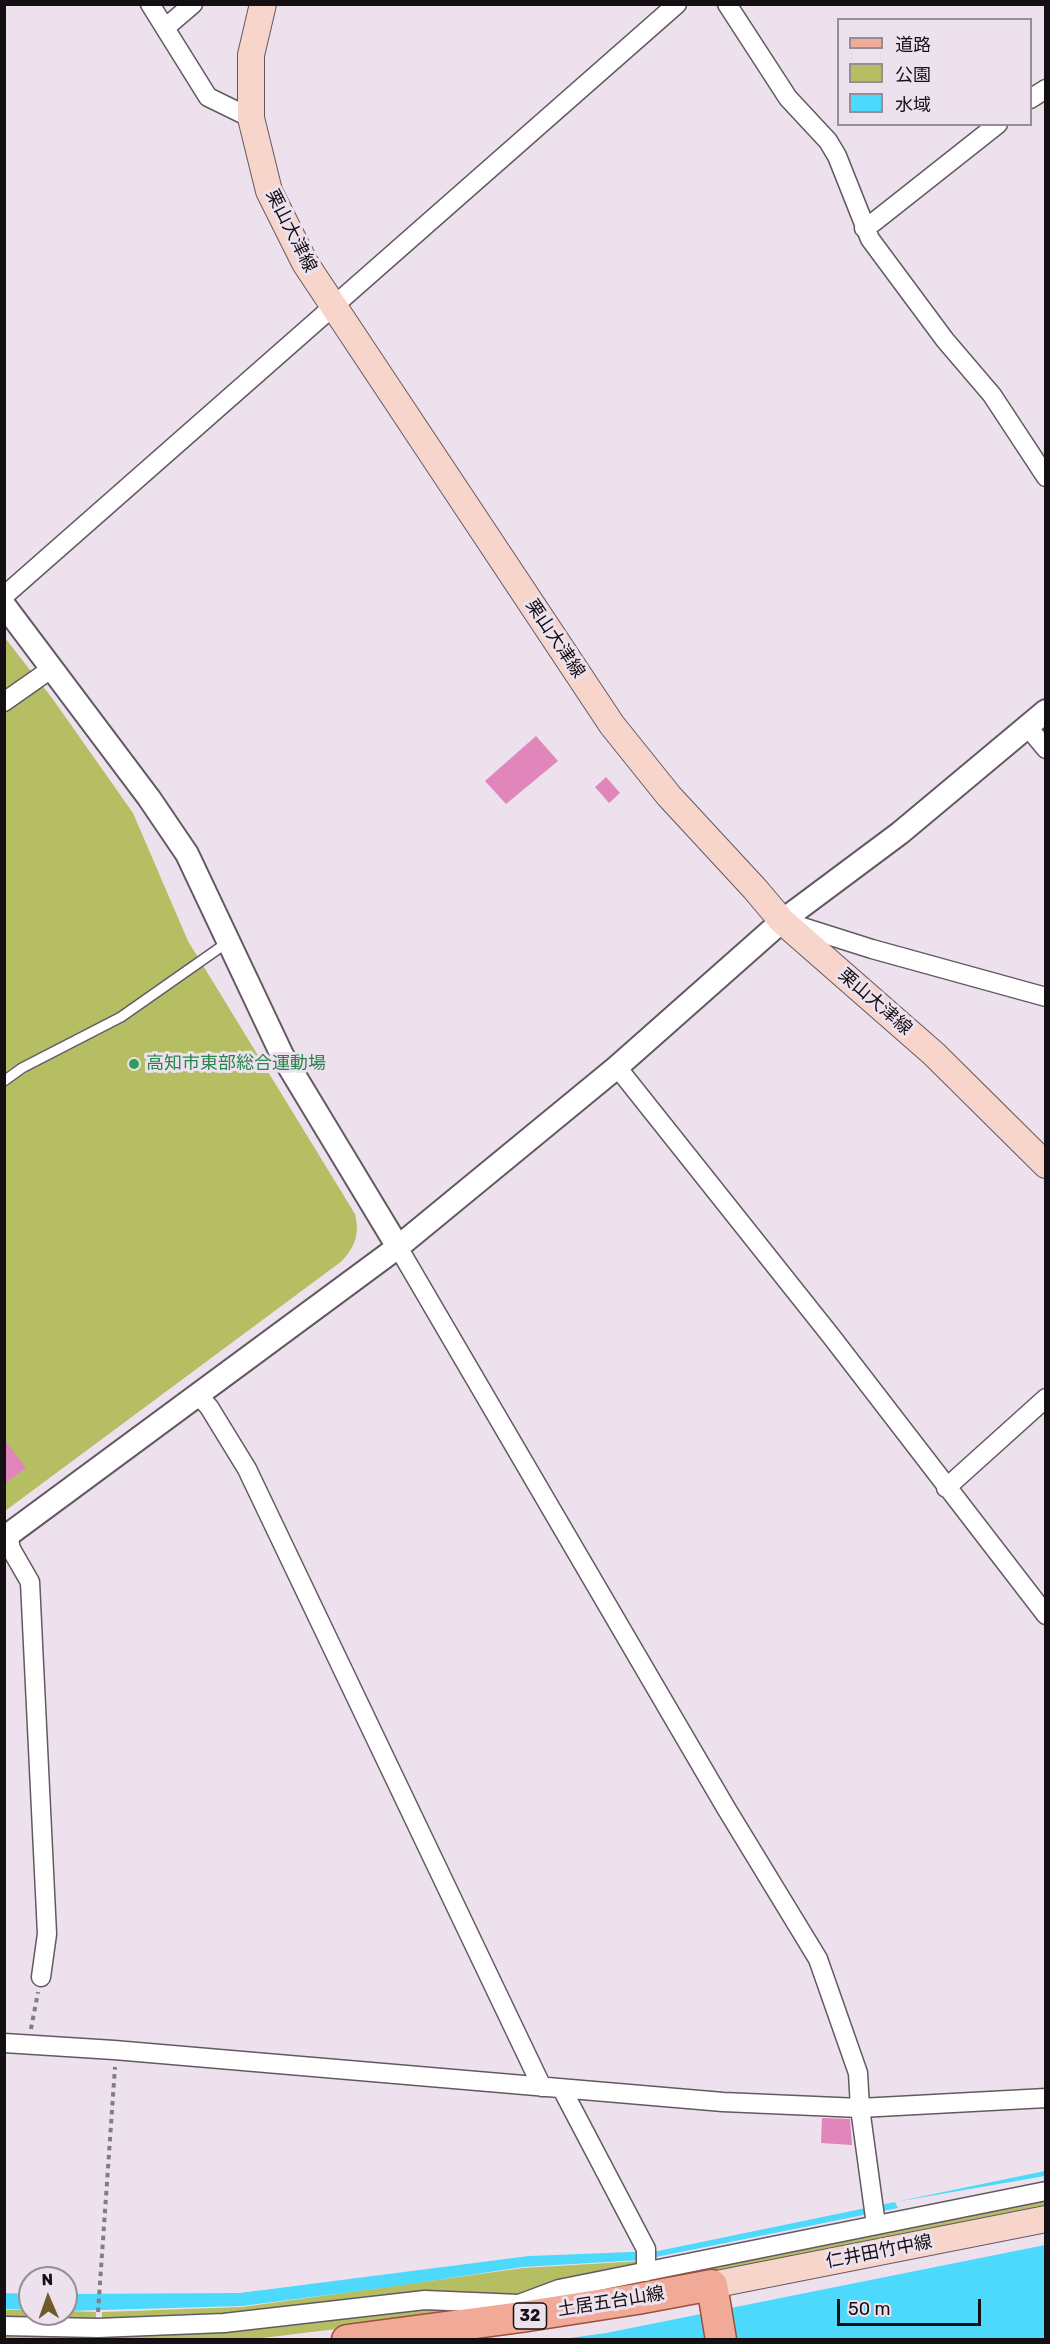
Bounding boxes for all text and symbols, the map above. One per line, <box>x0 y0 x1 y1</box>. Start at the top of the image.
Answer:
legend <box>837 18 1032 126</box>
text: 道路 <box>895 34 931 56</box>
text: 公園 <box>895 64 931 86</box>
text: 水域 <box>895 94 931 116</box>
street label: 栗山大津線 <box>261 186 321 276</box>
street label: 栗山大津線 <box>521 596 589 682</box>
street label: 栗山大津線 <box>834 964 916 1040</box>
place label: 高知市東部総合運動場 <box>146 1053 326 1075</box>
marker: 高知市東部総合運動場 <box>127 1057 141 1071</box>
street label: 仁井田竹中線 <box>824 2231 934 2273</box>
north arrow <box>18 2266 78 2326</box>
text: N <box>41 2270 54 2289</box>
street label: 土居五台山線 <box>556 2283 666 2321</box>
scale bar <box>840 2287 984 2325</box>
text: 50 m <box>848 2298 891 2320</box>
road number: 32 <box>514 2303 546 2329</box>

